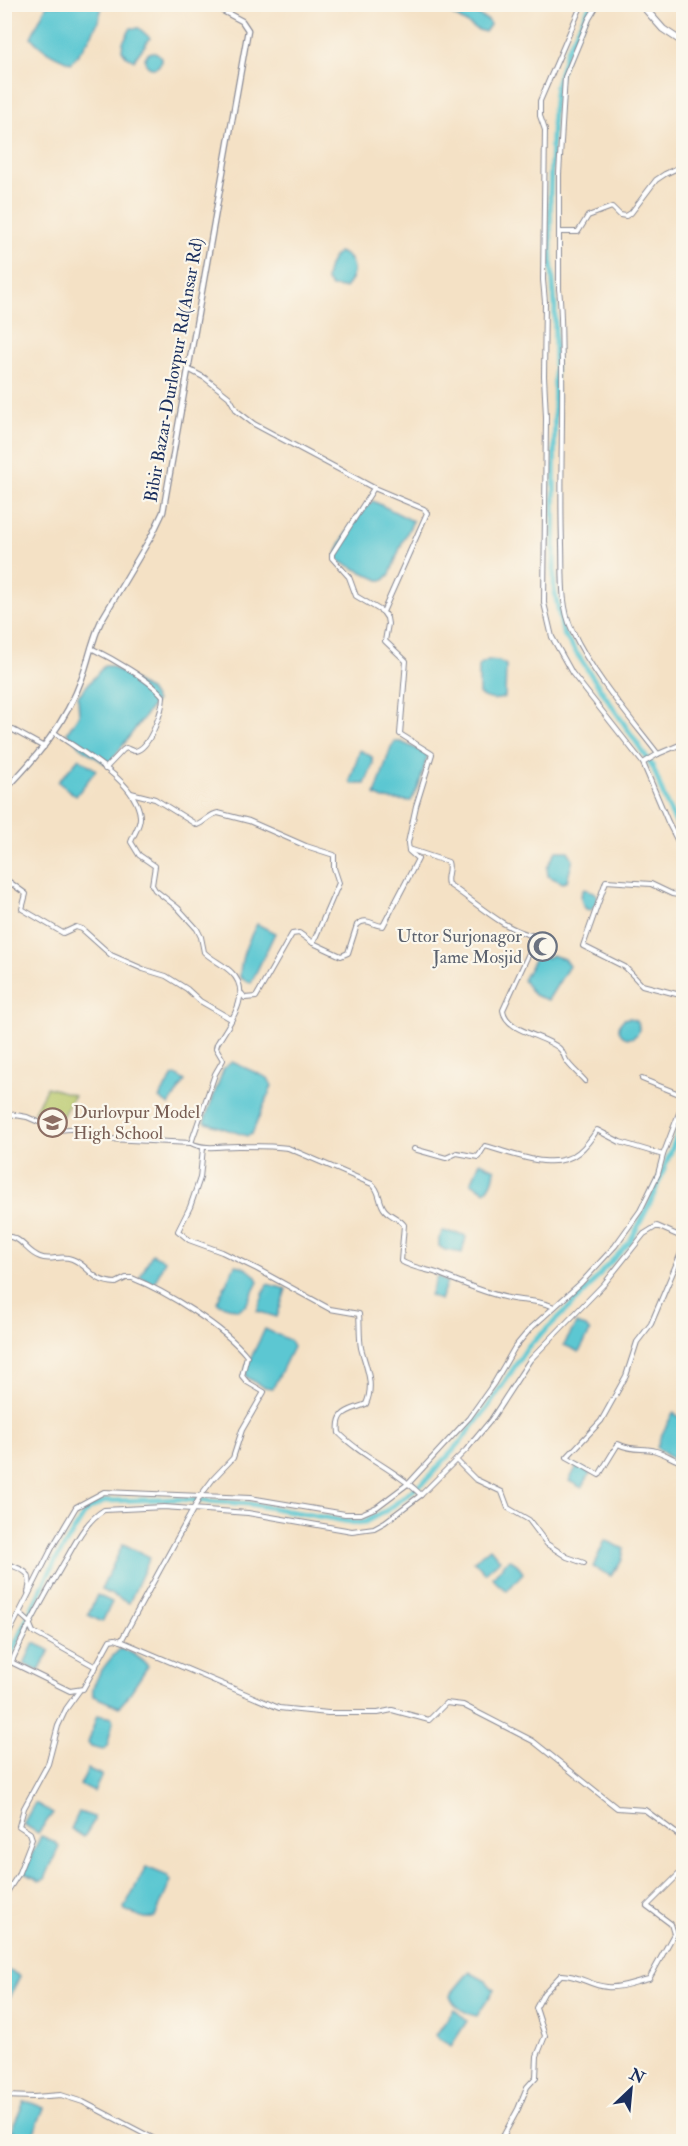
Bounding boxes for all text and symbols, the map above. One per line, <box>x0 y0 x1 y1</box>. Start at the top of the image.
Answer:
street label: Bibir Bazar-Durlovpur Rd(Ansar Rd) <box>139 236 209 504</box>
place label: Uttor Surjonagor Jame Mosjid <box>397 925 522 969</box>
mosque icon: Uttor Surjonagor Jame Mosjid <box>527 930 559 962</box>
place label: Durlovpur Model High School <box>73 1101 200 1145</box>
school or university icon: Durlovpur Model High School <box>36 1106 68 1138</box>
north arrow <box>601 2059 661 2119</box>
text: N <box>625 2064 649 2089</box>

